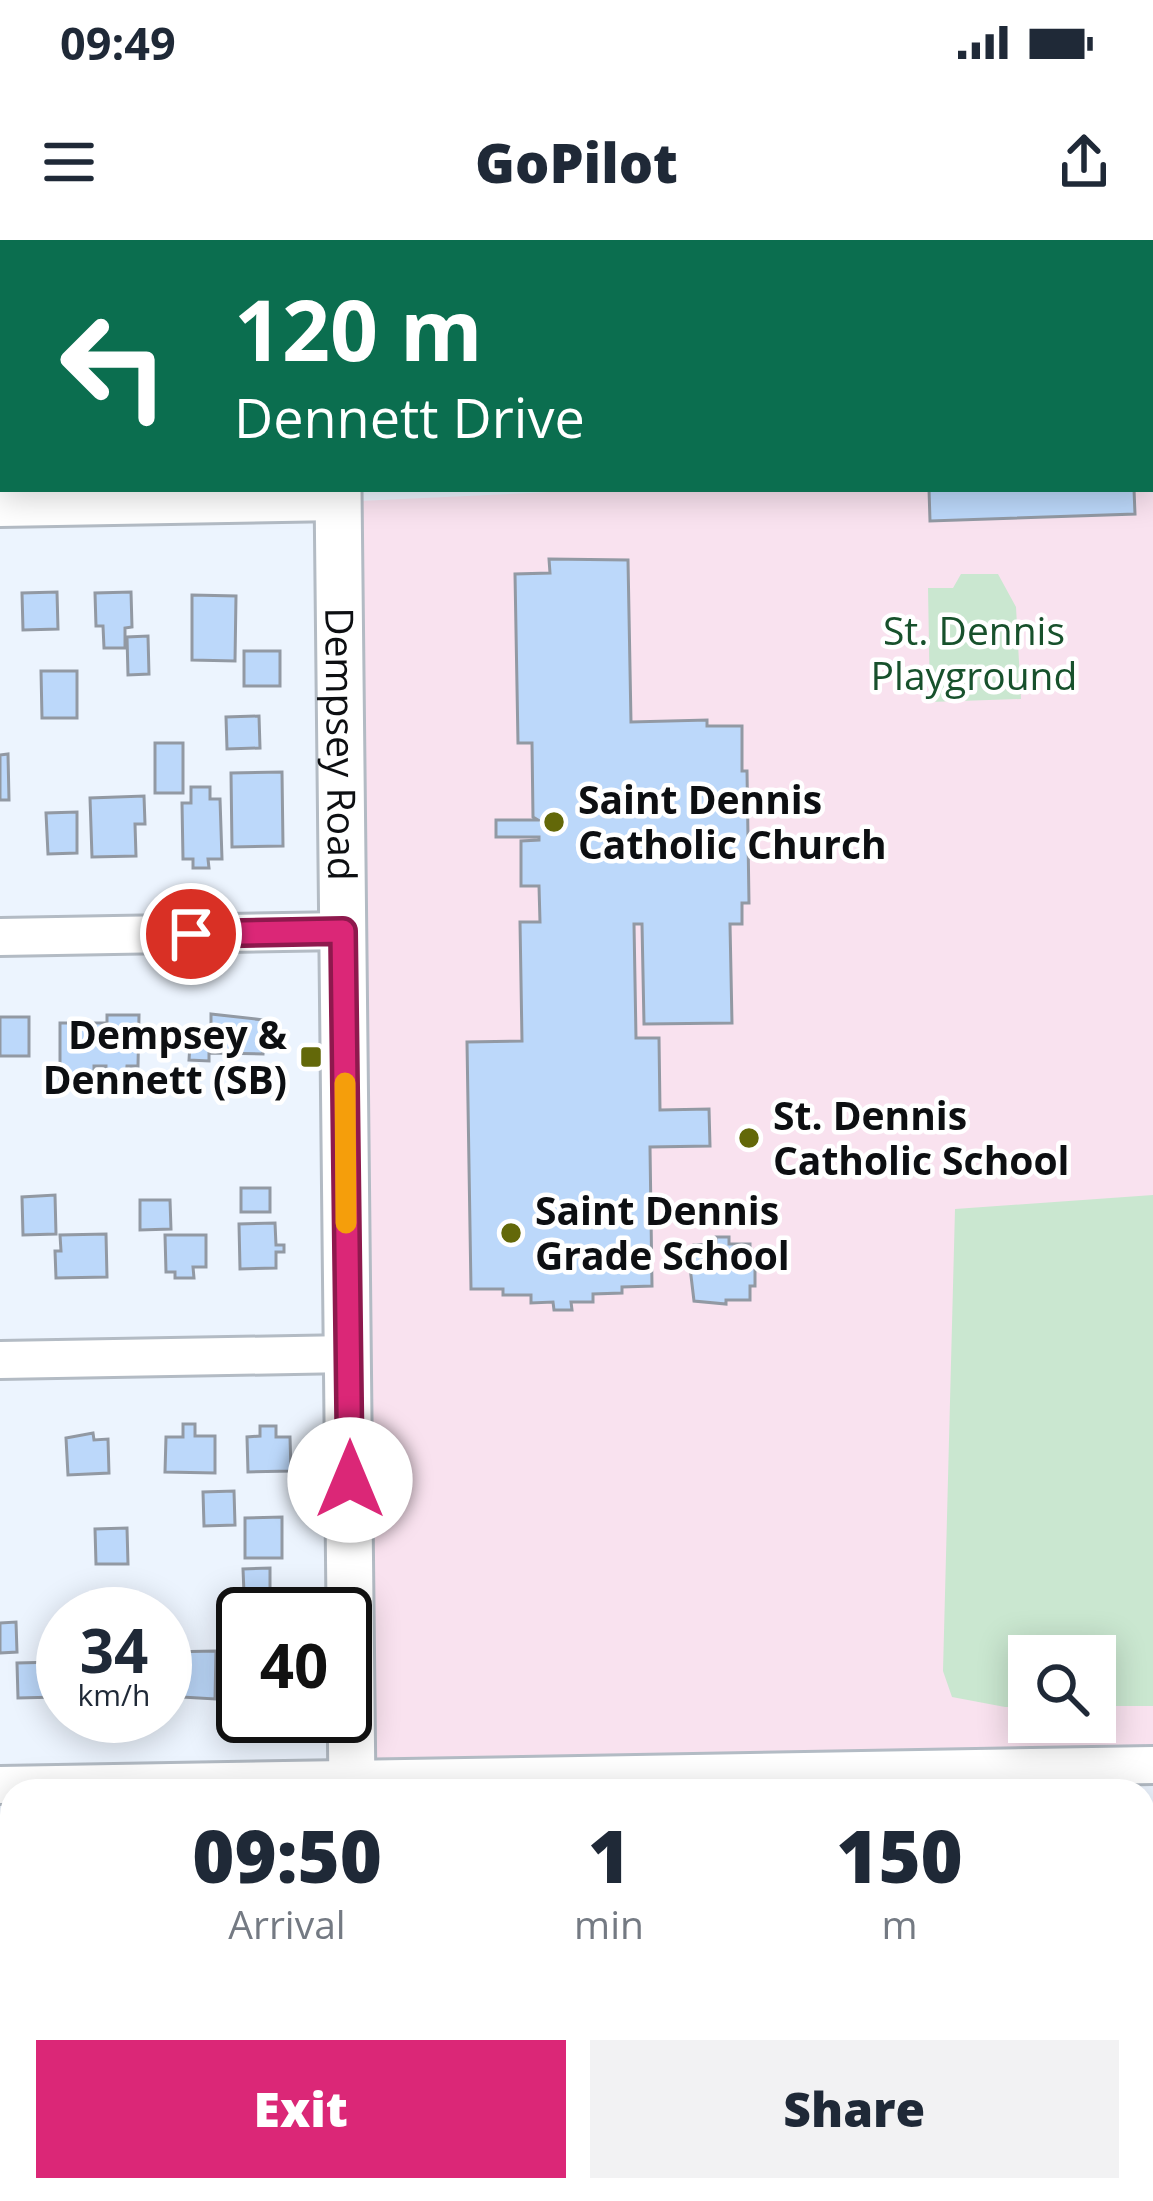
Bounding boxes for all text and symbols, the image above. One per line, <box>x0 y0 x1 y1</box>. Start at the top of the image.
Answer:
text: 09:49 <box>60 12 176 73</box>
text: GoPilot <box>475 125 678 199</box>
icon: menu <box>36 129 102 195</box>
icon: share <box>1051 129 1117 195</box>
text: 120 m <box>234 271 482 386</box>
icon: left <box>36 288 192 444</box>
text: Dennett Drive <box>234 380 585 454</box>
park label: St. Dennis Playground <box>871 603 1077 701</box>
street label: Dempsey Road <box>314 607 370 881</box>
place label: Saint Dennis Catholic Church <box>578 772 887 870</box>
marker: Saint Dennis Catholic Church <box>541 809 567 835</box>
pin <box>140 883 242 985</box>
icon: arrive <box>158 901 224 967</box>
place label: Dempsey & Dennett (SB) <box>43 1007 288 1105</box>
marker: Dempsey & Dennett (SB) <box>298 1044 324 1070</box>
place label: St. Dennis Catholic School <box>773 1088 1069 1186</box>
marker: St. Dennis Catholic School <box>736 1125 762 1151</box>
place label: Saint Dennis Grade School <box>535 1183 790 1281</box>
marker: Saint Dennis Grade School <box>498 1220 524 1246</box>
position arrow <box>287 1417 413 1543</box>
speed limit sign: 40 <box>216 1587 372 1743</box>
text: 34 <box>80 1609 148 1691</box>
map controls <box>1008 1635 1116 1743</box>
button: search <box>1008 1635 1116 1743</box>
text: km/h <box>78 1674 150 1715</box>
text: 09:50 <box>192 1806 382 1904</box>
text: 1 <box>588 1806 630 1904</box>
text: 150 <box>836 1806 963 1904</box>
text: Arrival <box>228 1897 346 1950</box>
text: min <box>574 1897 644 1950</box>
text: m <box>881 1897 918 1950</box>
button: Exit <box>36 2040 566 2178</box>
button: Share <box>590 2040 1119 2178</box>

